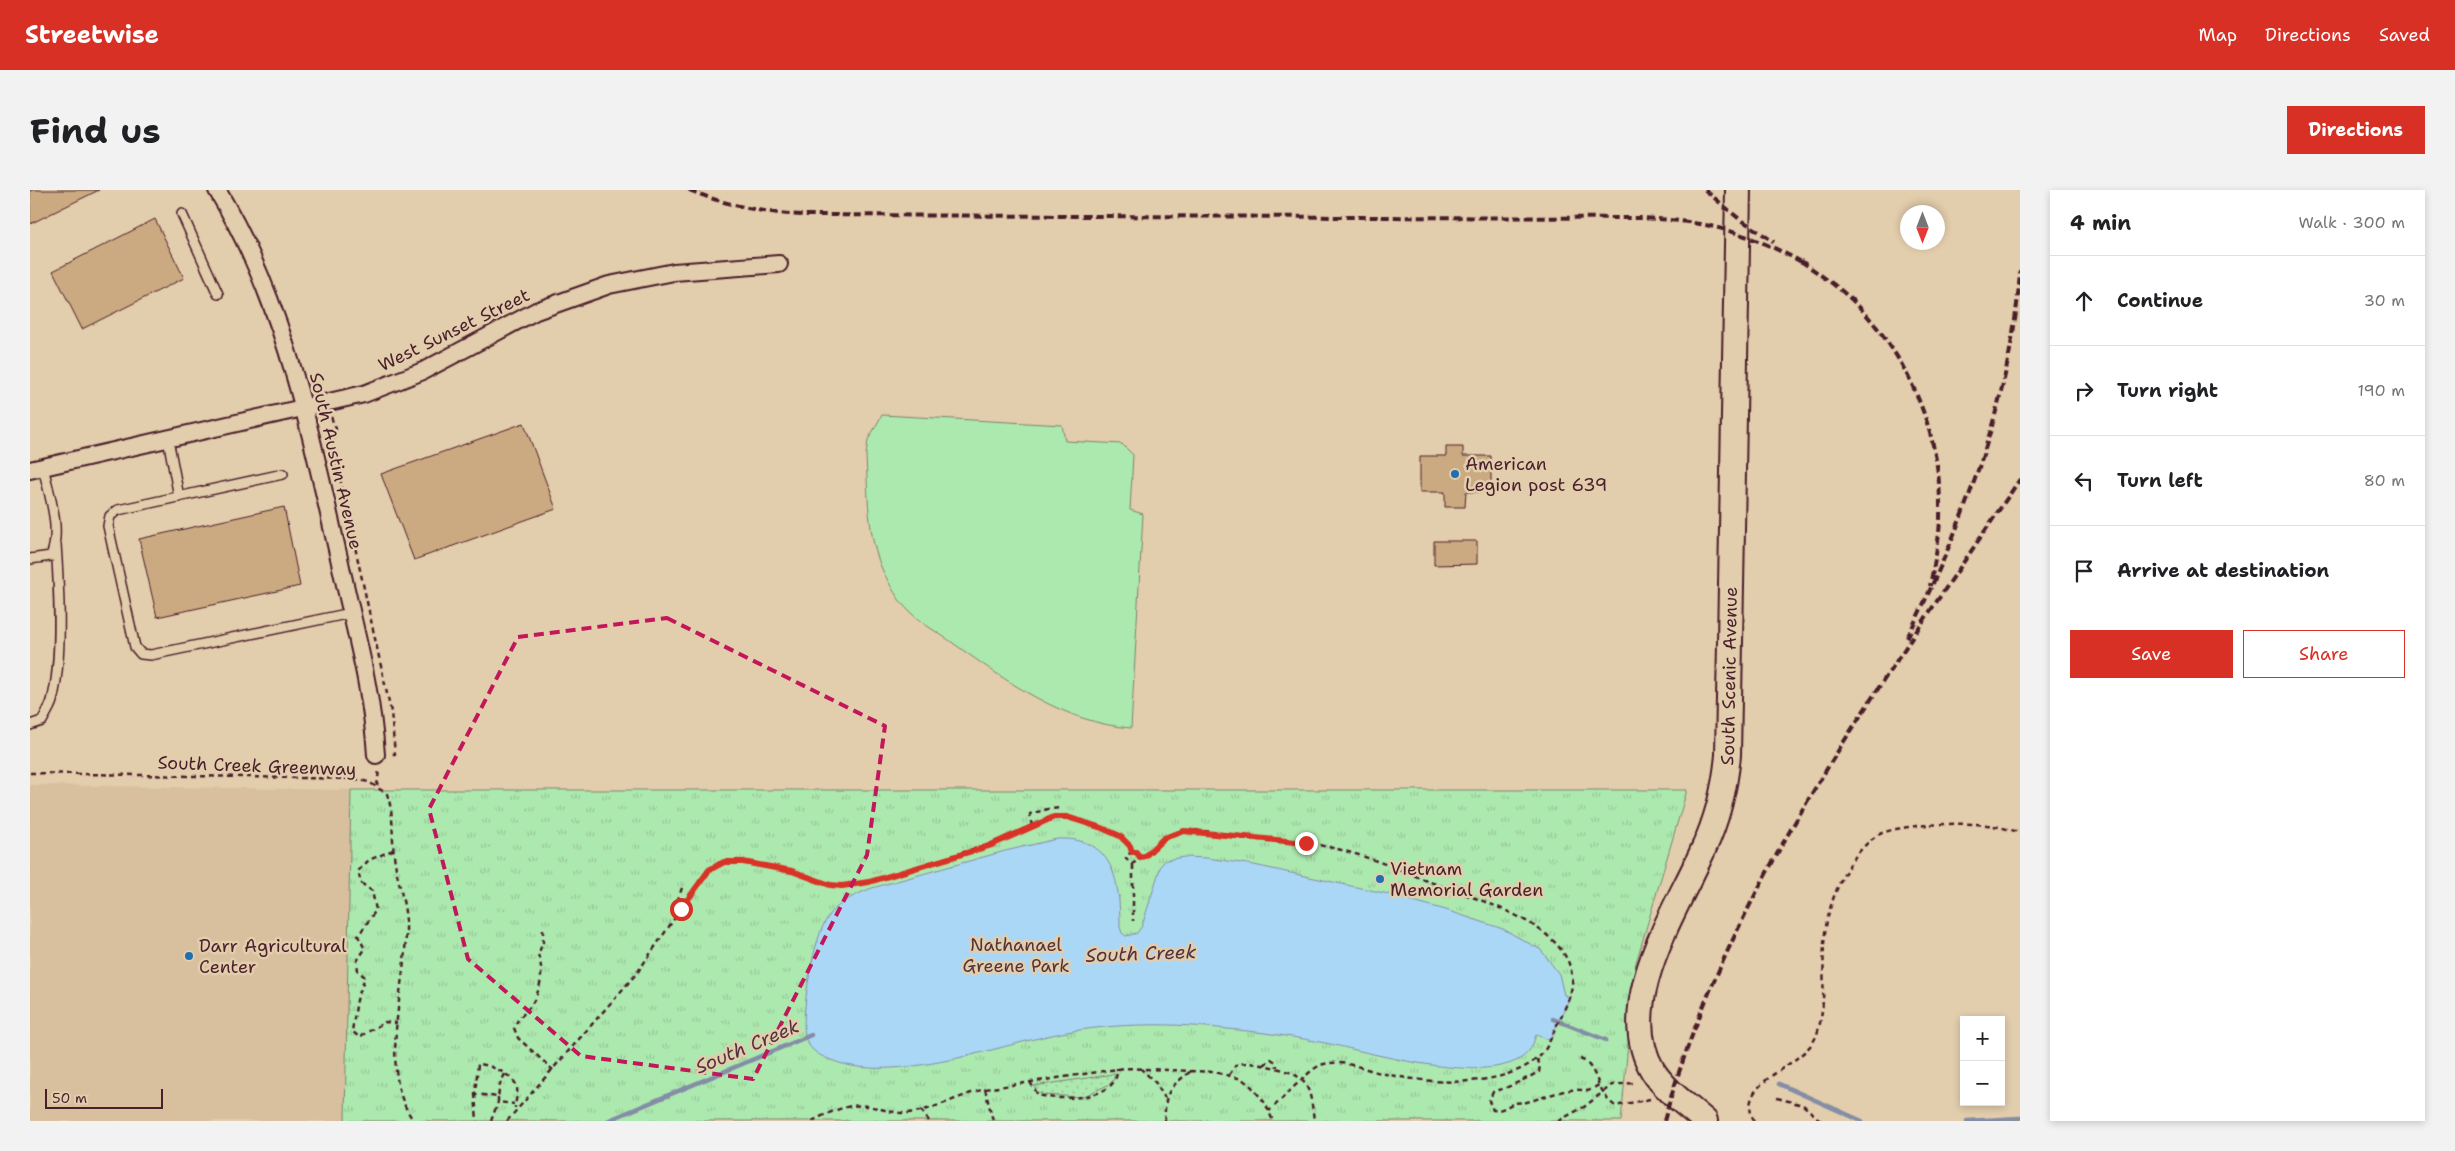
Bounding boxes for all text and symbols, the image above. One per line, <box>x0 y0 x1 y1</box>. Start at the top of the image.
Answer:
text: Streetwise <box>25 19 159 51</box>
text: Map <box>2199 23 2237 47</box>
text: Directions <box>2265 23 2351 47</box>
text: Saved <box>2379 23 2430 47</box>
button: Directions <box>2287 106 2425 154</box>
text: Find us <box>30 107 161 154</box>
north arrow <box>1900 205 1945 250</box>
text: 4 min <box>2070 209 2131 237</box>
text: Walk · 300 m <box>2298 212 2405 233</box>
street label: West Sunset Street <box>374 283 534 377</box>
icon: ahead <box>2070 287 2098 315</box>
text: Continue <box>2117 288 2203 313</box>
text: 30 m <box>2364 290 2405 311</box>
street label: South Austin Avenue <box>304 370 368 552</box>
icon: right <box>2070 377 2098 405</box>
text: Turn right <box>2117 378 2218 403</box>
text: 190 m <box>2358 380 2405 401</box>
place label: American Legion post 639 <box>1465 452 1607 497</box>
icon: left <box>2070 467 2098 495</box>
marker: American Legion post 639 <box>1449 468 1461 480</box>
text: Turn left <box>2117 468 2203 493</box>
text: 80 m <box>2364 470 2405 491</box>
icon: arrive <box>2070 557 2098 585</box>
text: Arrive at destination <box>2117 558 2329 583</box>
street label: South Scenic Avenue <box>1715 586 1743 767</box>
button: Save <box>2070 630 2233 678</box>
button: Share <box>2243 630 2405 678</box>
street label: South Creek Greenway <box>157 751 357 781</box>
route end <box>1295 832 1318 855</box>
place label: Vietnam Memorial Garden <box>1390 857 1543 902</box>
marker: Vietnam Memorial Garden <box>1374 873 1386 885</box>
route start <box>670 898 693 921</box>
park label: Nathanael Greene Park <box>962 933 1070 978</box>
place label: Darr Agricultural Center <box>199 934 347 979</box>
water label: South Creek <box>1085 939 1197 968</box>
marker: Darr Agricultural Center <box>183 950 195 962</box>
water label: South Creek <box>691 1013 803 1080</box>
map controls <box>1960 1016 2005 1106</box>
button: + <box>1960 1016 2005 1061</box>
button: − <box>1960 1061 2005 1106</box>
scale bar <box>45 1086 162 1109</box>
text: 50 m <box>52 1089 87 1107</box>

